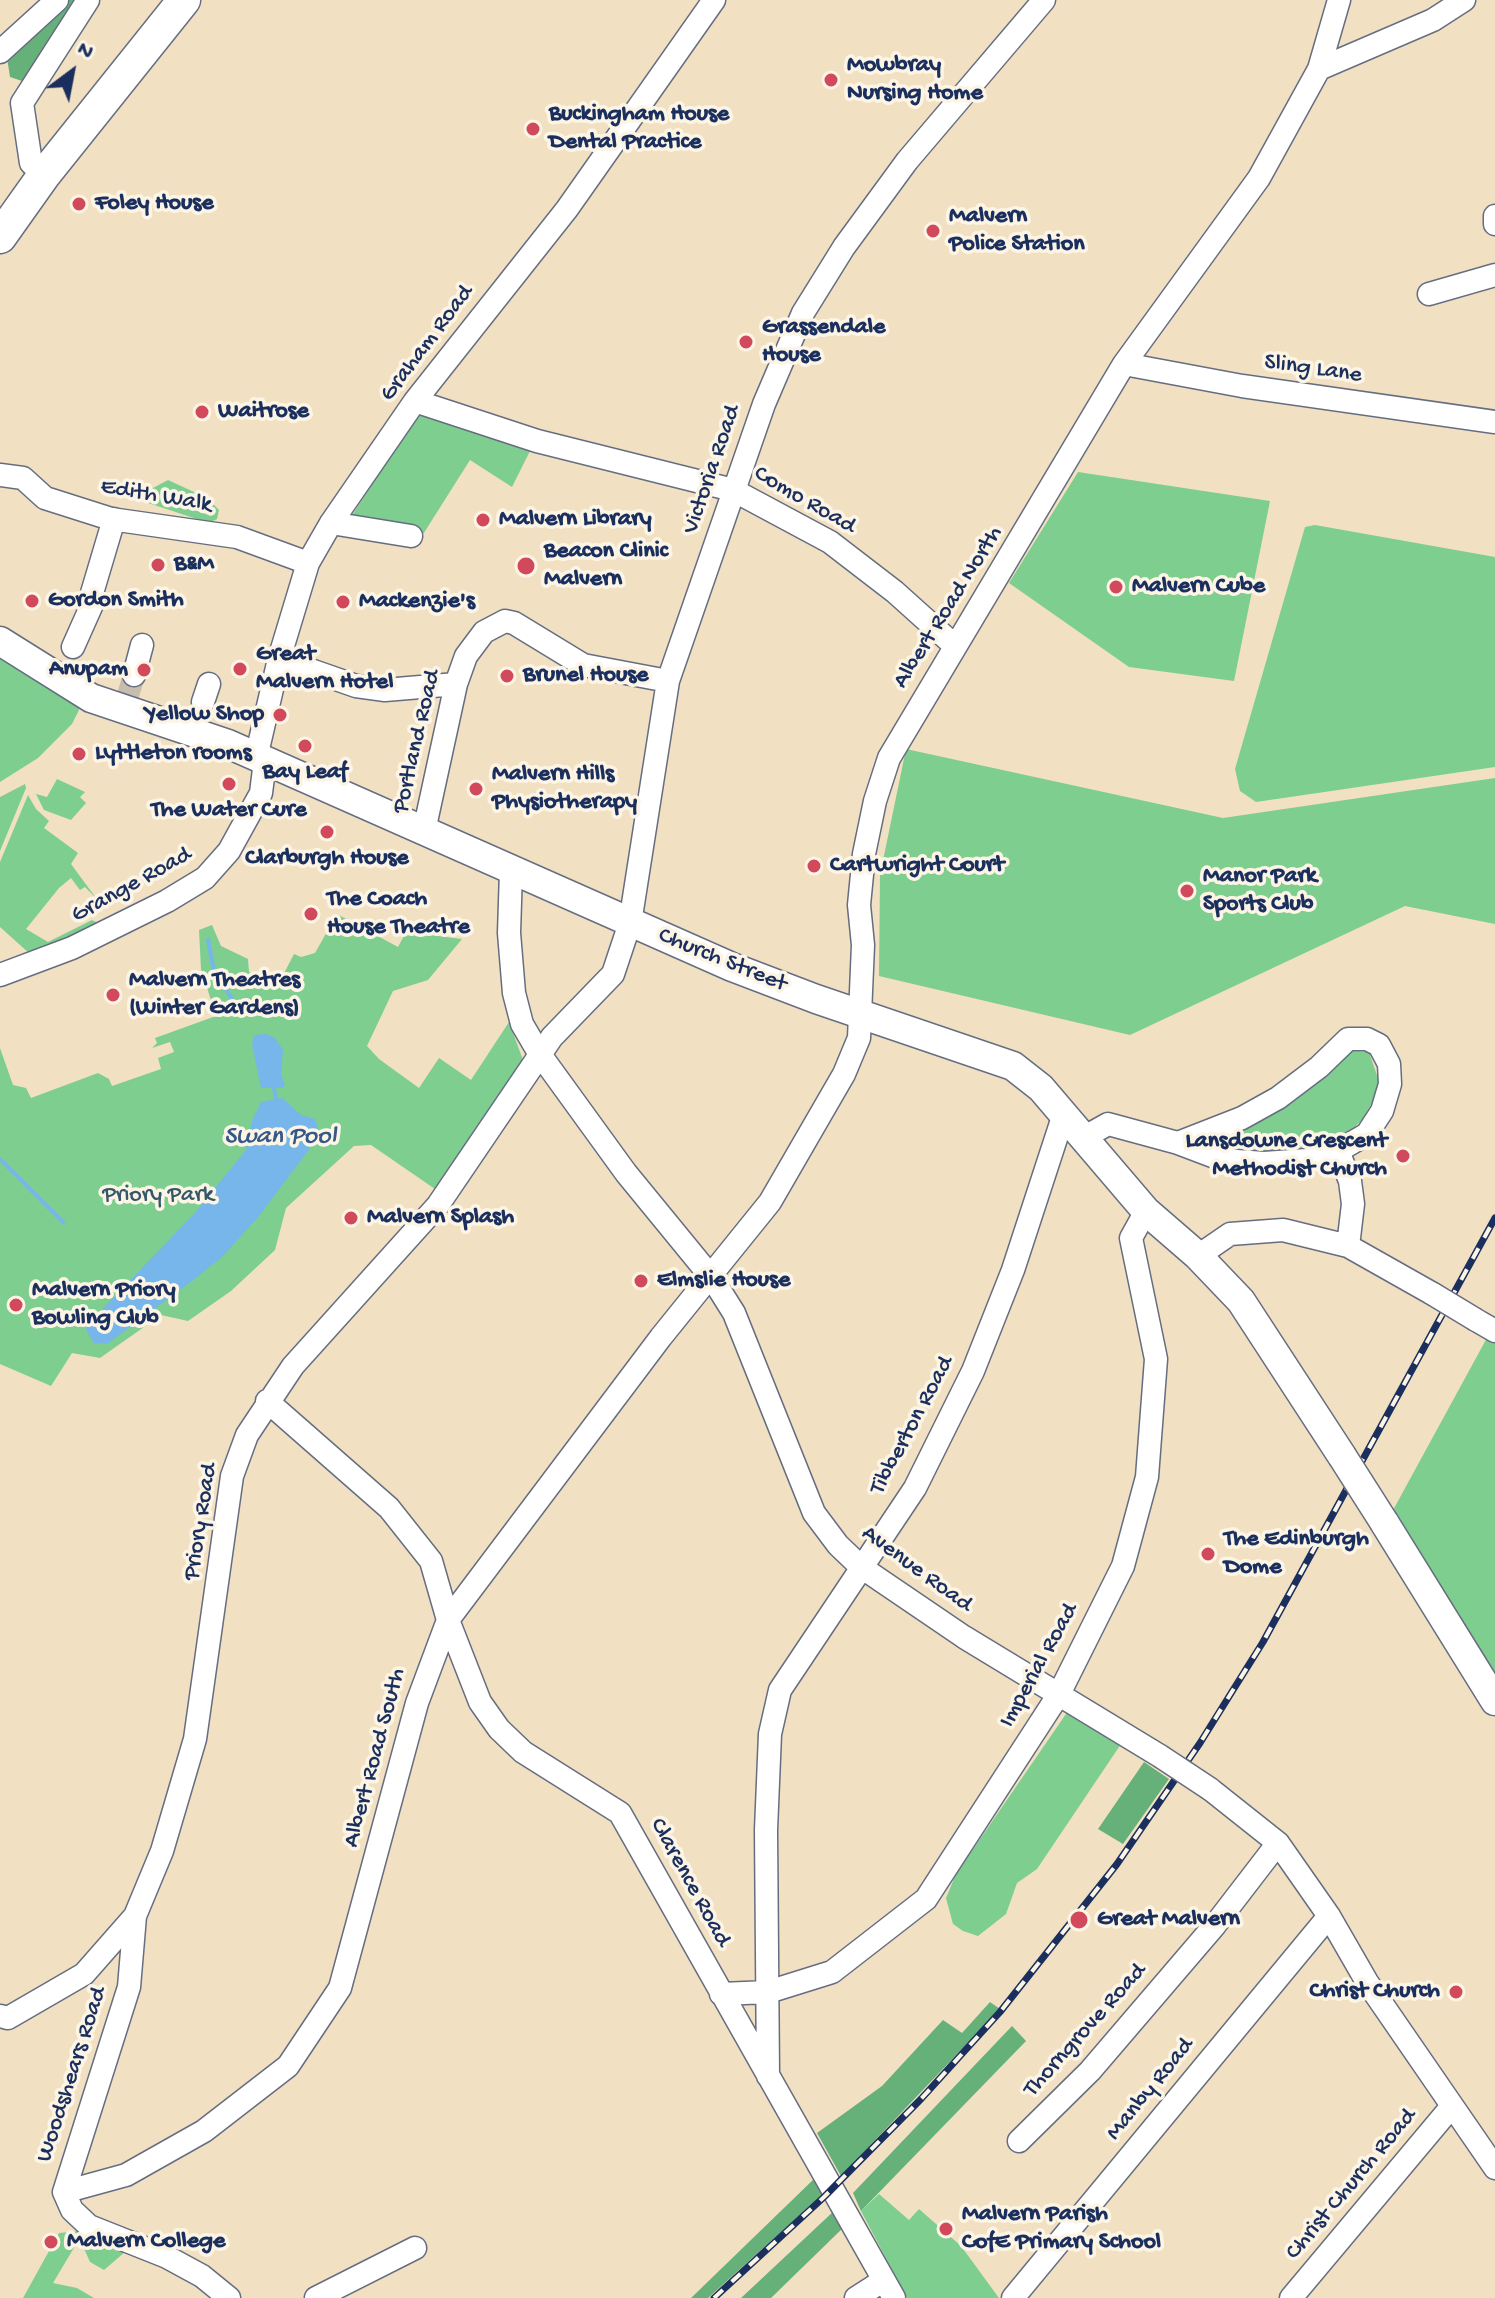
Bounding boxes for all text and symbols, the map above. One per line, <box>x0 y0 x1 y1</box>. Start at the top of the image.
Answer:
north arrow <box>32 32 112 112</box>
text: N <box>72 37 98 66</box>
place label: Mowbray Nursing Home <box>847 52 983 108</box>
marker: Mowbray Nursing Home <box>822 71 840 89</box>
place label: Buckingham House Dental Practice <box>549 101 729 157</box>
marker: Buckingham House Dental Practice <box>524 120 542 138</box>
place label: Foley House <box>95 190 214 218</box>
marker: Foley House <box>70 195 88 213</box>
place label: Malvern Police Station <box>949 203 1085 259</box>
marker: Malvern Police Station <box>924 222 942 240</box>
street label: Graham Road <box>375 280 481 408</box>
place label: Grassendale House <box>762 314 885 370</box>
marker: Grassendale House <box>737 333 755 351</box>
street label: Sling Lane <box>1262 349 1364 391</box>
place label: Waitrose <box>218 398 309 426</box>
street label: Victoria Road <box>678 402 748 538</box>
marker: Waitrose <box>193 403 211 421</box>
street label: Como Road <box>748 460 860 542</box>
street label: Edith Walk <box>98 473 214 521</box>
place label: Malvern Library <box>499 506 652 534</box>
marker: Malvern Library <box>474 511 492 529</box>
street label: Albert Road North <box>888 522 1010 694</box>
place label: Beacon Clinic Malvern <box>544 538 668 594</box>
place label: B&M <box>174 551 214 579</box>
marker: Beacon Clinic Malvern <box>515 555 537 577</box>
marker: B&M <box>149 556 167 574</box>
place label: Malvern Cube <box>1132 573 1265 601</box>
marker: Malvern Cube <box>1107 578 1125 596</box>
place label: Gordon Smith <box>48 587 184 615</box>
place label: Mackenzie's <box>359 588 475 616</box>
marker: Gordon Smith <box>23 592 41 610</box>
marker: Mackenzie's <box>334 593 352 611</box>
place label: Great Malvern Hotel <box>256 641 393 697</box>
place label: Anupam <box>49 656 128 684</box>
marker: Great Malvern Hotel <box>231 660 249 678</box>
marker: Anupam <box>135 661 153 679</box>
place label: Brunel House <box>523 662 648 690</box>
marker: Brunel House <box>498 667 516 685</box>
street label: Portland Road <box>388 668 448 816</box>
place label: Yellow Shop <box>145 701 264 729</box>
marker: Yellow Shop <box>271 706 289 724</box>
marker: Bay Leaf <box>296 737 314 755</box>
place label: Lyttleton rooms <box>95 740 251 768</box>
marker: Lyttleton rooms <box>70 745 88 763</box>
place label: Bay Leaf <box>263 759 347 787</box>
place label: Malvern Hills Physiotherapy <box>492 761 637 817</box>
marker: The Water Cure <box>220 775 238 793</box>
marker: Malvern Hills Physiotherapy <box>467 780 485 798</box>
place label: The Water Cure <box>151 797 307 825</box>
marker: Clarburgh House <box>318 823 336 841</box>
street label: Grange Road <box>67 841 197 931</box>
place label: Clarburgh House <box>245 845 409 873</box>
place label: Cartwright Court <box>830 852 1004 880</box>
marker: Cartwright Court <box>805 857 823 875</box>
place label: Manor Park Sports Club <box>1203 863 1317 919</box>
marker: Manor Park Sports Club <box>1178 882 1196 900</box>
place label: The Coach House Theatre <box>327 886 470 942</box>
marker: The Coach House Theatre <box>302 905 320 923</box>
street label: Church Street <box>653 922 791 1000</box>
place label: Malvern Theatres (Winter Gardens) <box>129 967 300 1023</box>
marker: Malvern Theatres (Winter Gardens) <box>104 986 122 1004</box>
water label: Swan Pool <box>224 1122 336 1154</box>
place label: Lansdowne Crescent Methodist Church <box>1186 1128 1387 1184</box>
marker: Lansdowne Crescent Methodist Church <box>1394 1147 1412 1165</box>
park label: Priory Park <box>102 1182 214 1210</box>
place label: Malvern Splash <box>367 1204 514 1232</box>
marker: Malvern Splash <box>342 1209 360 1227</box>
place label: Elmslie House <box>657 1267 790 1295</box>
marker: Elmslie House <box>632 1272 650 1290</box>
place label: Malvern Priory Bowling Club <box>32 1277 176 1333</box>
marker: Malvern Priory Bowling Club <box>7 1296 25 1314</box>
street label: Tibberton Road <box>865 1352 961 1500</box>
street label: Priory Road <box>179 1462 225 1582</box>
street label: Avenue Road <box>855 1520 977 1620</box>
place label: The Edinburgh Dome <box>1224 1526 1369 1582</box>
marker: The Edinburgh Dome <box>1199 1545 1217 1563</box>
street label: Imperial Road <box>994 1599 1086 1733</box>
street label: Albert Road South <box>338 1665 414 1851</box>
street label: Clarence Road <box>642 1814 736 1952</box>
place label: Great Malvern <box>1097 1906 1240 1934</box>
marker: Great Malvern <box>1068 1909 1090 1931</box>
street label: Thorngrove Road <box>1018 1958 1154 2104</box>
place label: Christ Church <box>1309 1978 1440 2006</box>
marker: Christ Church <box>1447 1983 1465 2001</box>
street label: Woodshears Road <box>31 1984 115 2166</box>
street label: Manby Road <box>1101 2033 1201 2147</box>
street label: Christ Church Road <box>1280 2103 1424 2267</box>
place label: Malvern Parish CofE Primary School <box>962 2201 1161 2257</box>
marker: Malvern Parish CofE Primary School <box>937 2220 955 2238</box>
place label: Malvern College <box>67 2228 225 2256</box>
marker: Malvern College <box>42 2233 60 2251</box>

